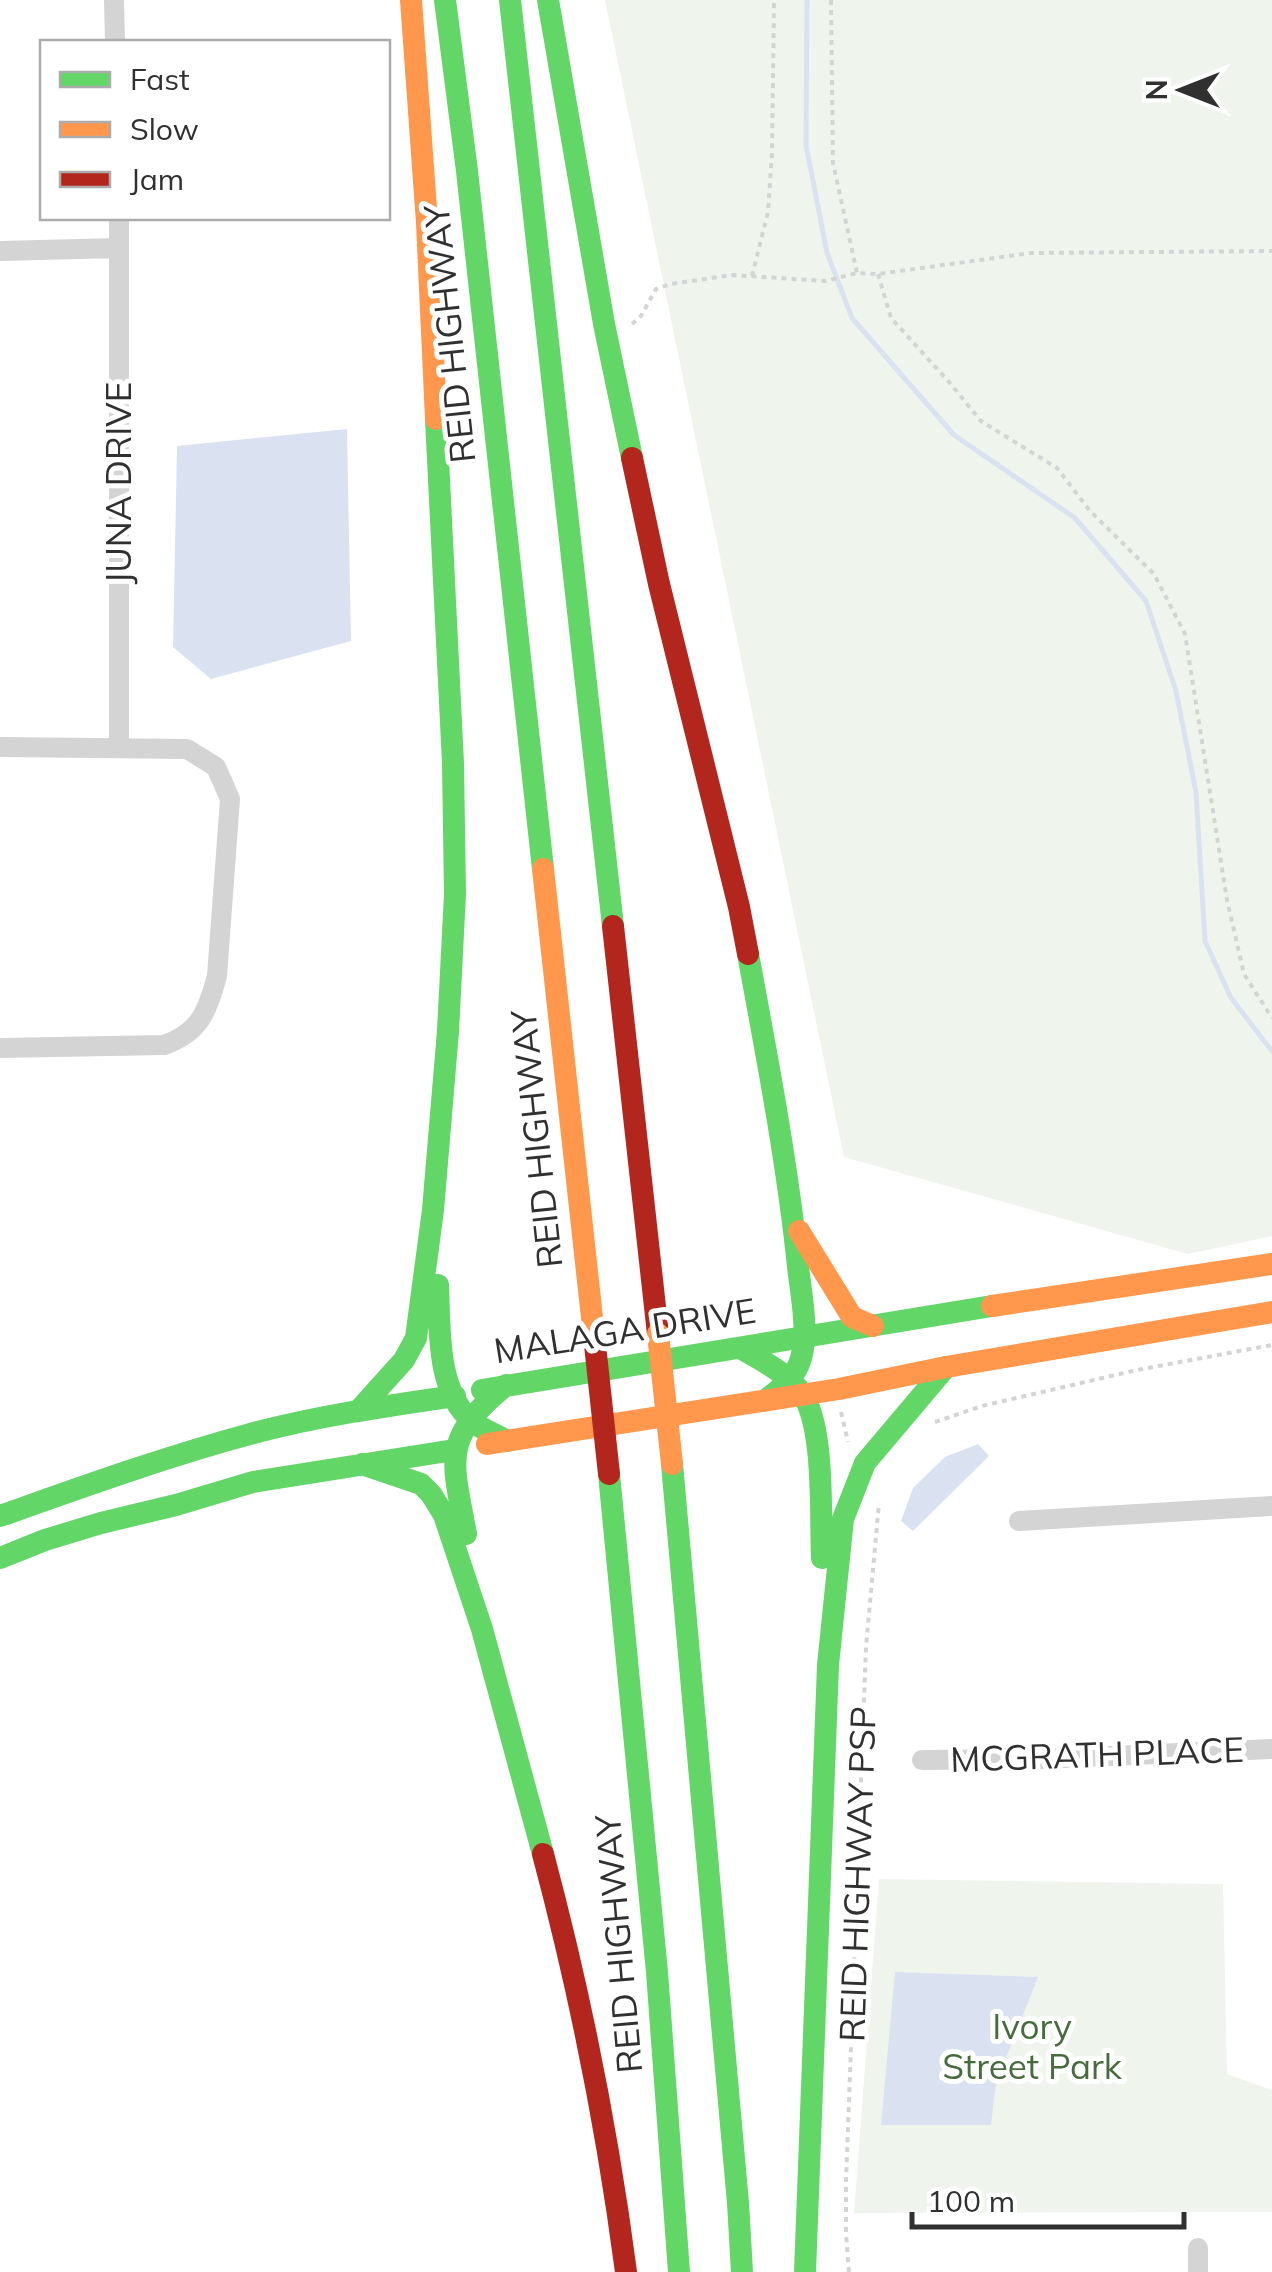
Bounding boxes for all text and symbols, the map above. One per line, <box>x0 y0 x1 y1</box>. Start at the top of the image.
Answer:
legend <box>40 40 390 220</box>
north arrow <box>1132 40 1232 140</box>
text: Fast <box>130 60 190 98</box>
text: N <box>1139 79 1174 101</box>
text: Slow <box>130 110 199 148</box>
text: Jam <box>130 160 184 198</box>
street label: REID HIGHWAY <box>414 202 484 465</box>
street label: JUNA DRIVE <box>96 382 140 584</box>
street label: REID HIGHWAY <box>501 1007 571 1270</box>
street label: MALAGA DRIVE <box>491 1288 759 1372</box>
street label: REID HIGHWAY PSP <box>829 1705 885 2042</box>
street label: MCGRATH PLACE <box>949 1727 1245 1781</box>
street label: REID HIGHWAY <box>585 1812 651 2075</box>
park label: Ivory Street Park <box>942 2004 1123 2088</box>
scale bar <box>912 2167 1184 2229</box>
text: 100 m <box>927 2182 1015 2220</box>

